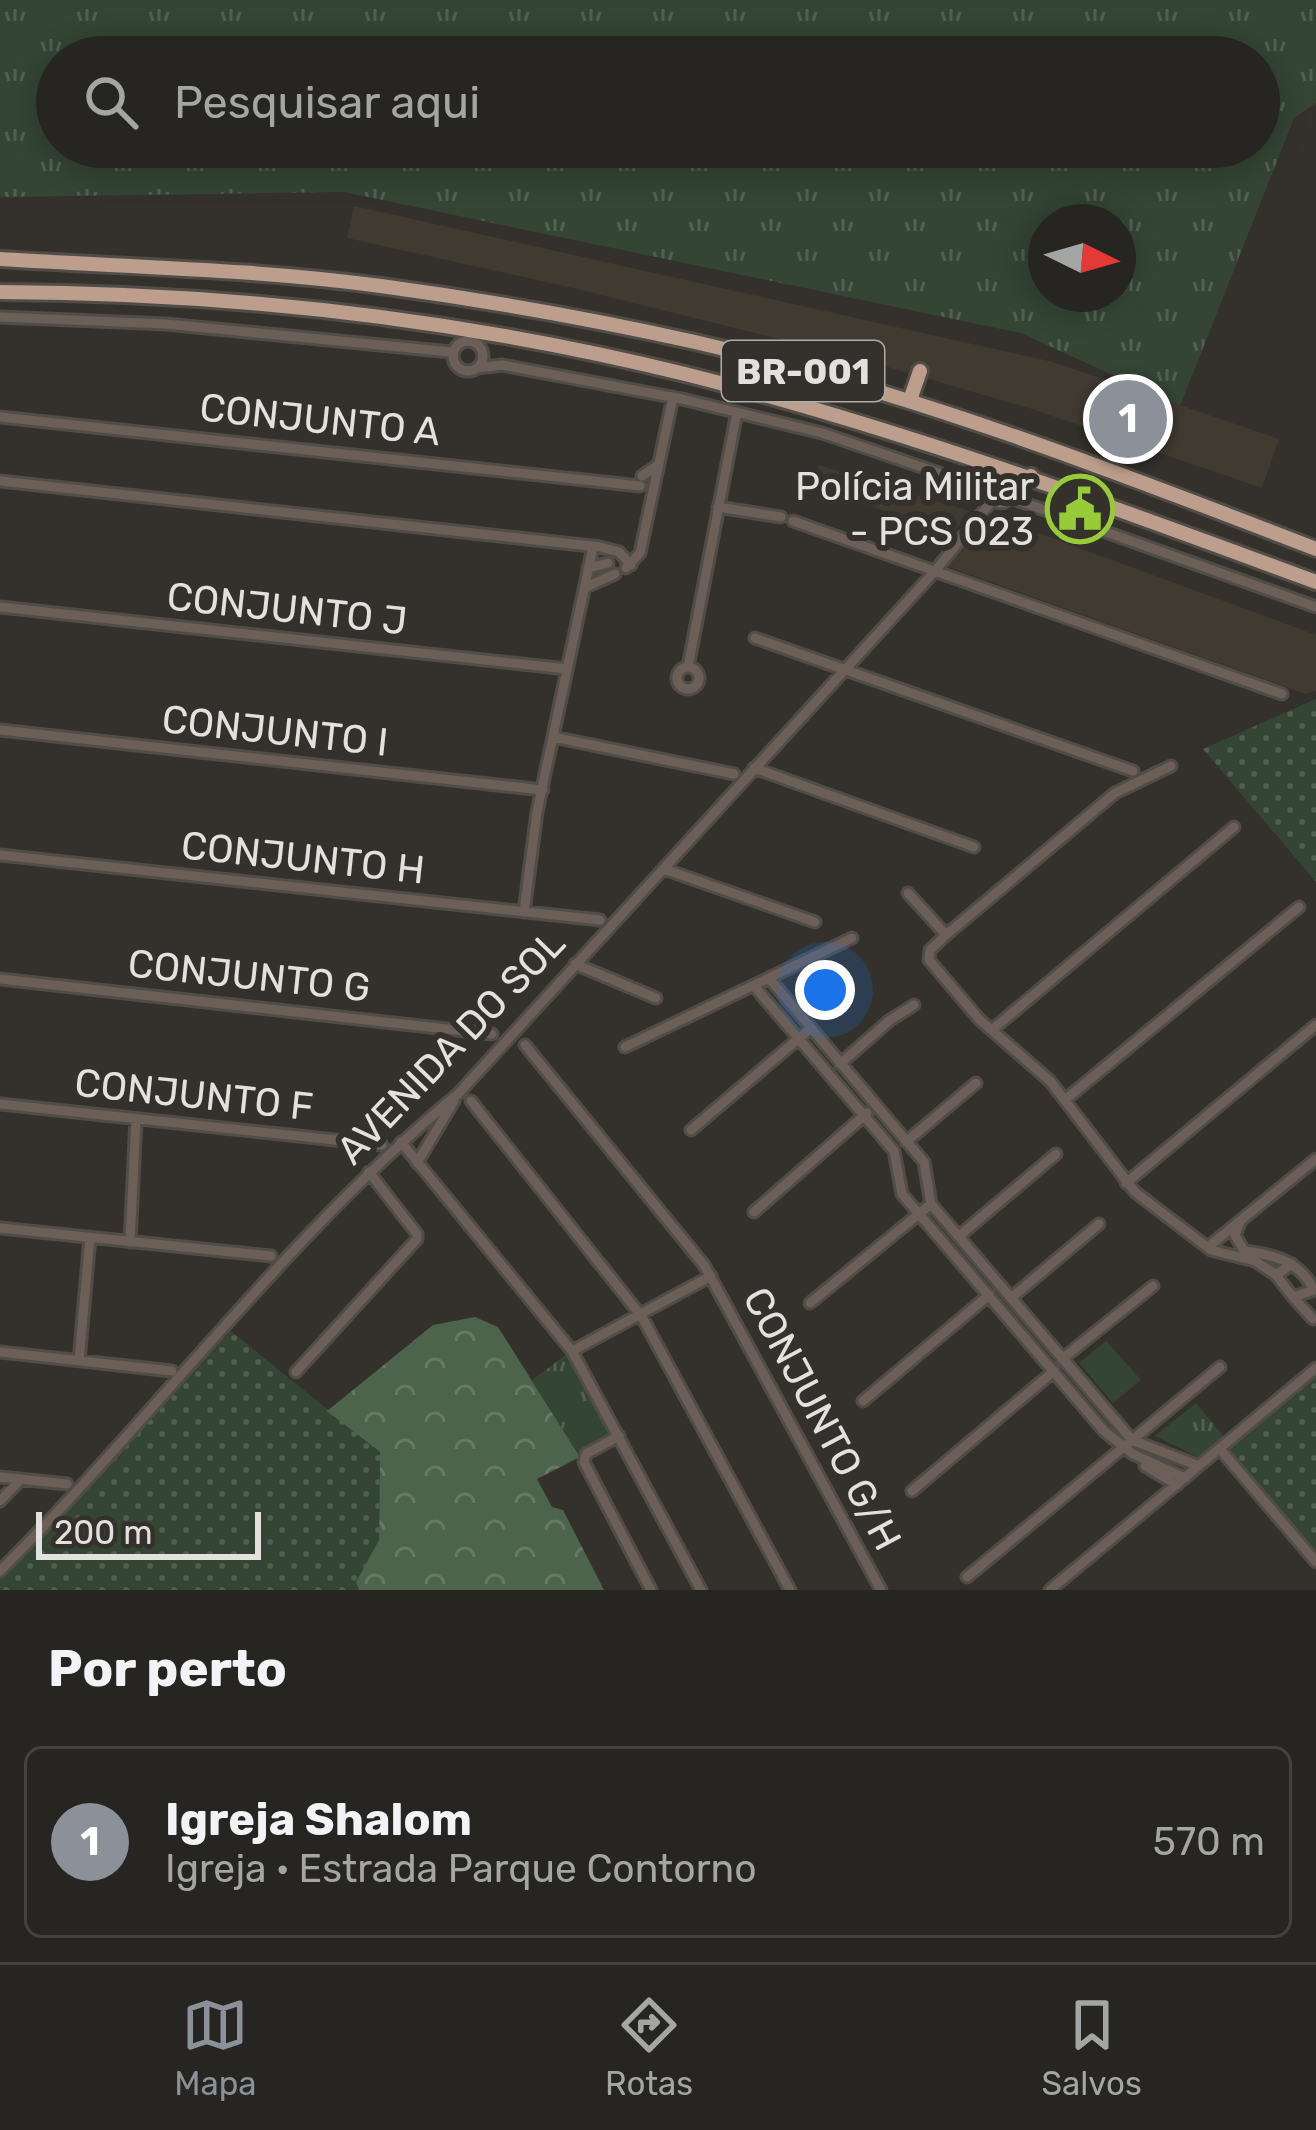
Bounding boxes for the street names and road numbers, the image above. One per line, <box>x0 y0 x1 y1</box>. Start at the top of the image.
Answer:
road number: BR-001 <box>722 341 884 401</box>
street label: CONJUNTO A <box>197 384 443 456</box>
street label: CONJUNTO J <box>165 574 409 644</box>
street label: CONJUNTO I <box>160 696 390 766</box>
street label: CONJUNTO H <box>179 822 427 894</box>
street label: AVENIDA DO SOL <box>328 920 574 1174</box>
street label: CONJUNTO G <box>126 940 372 1012</box>
street label: CONJUNTO F <box>73 1060 315 1130</box>
street label: CONJUNTO G/H <box>733 1280 911 1558</box>

